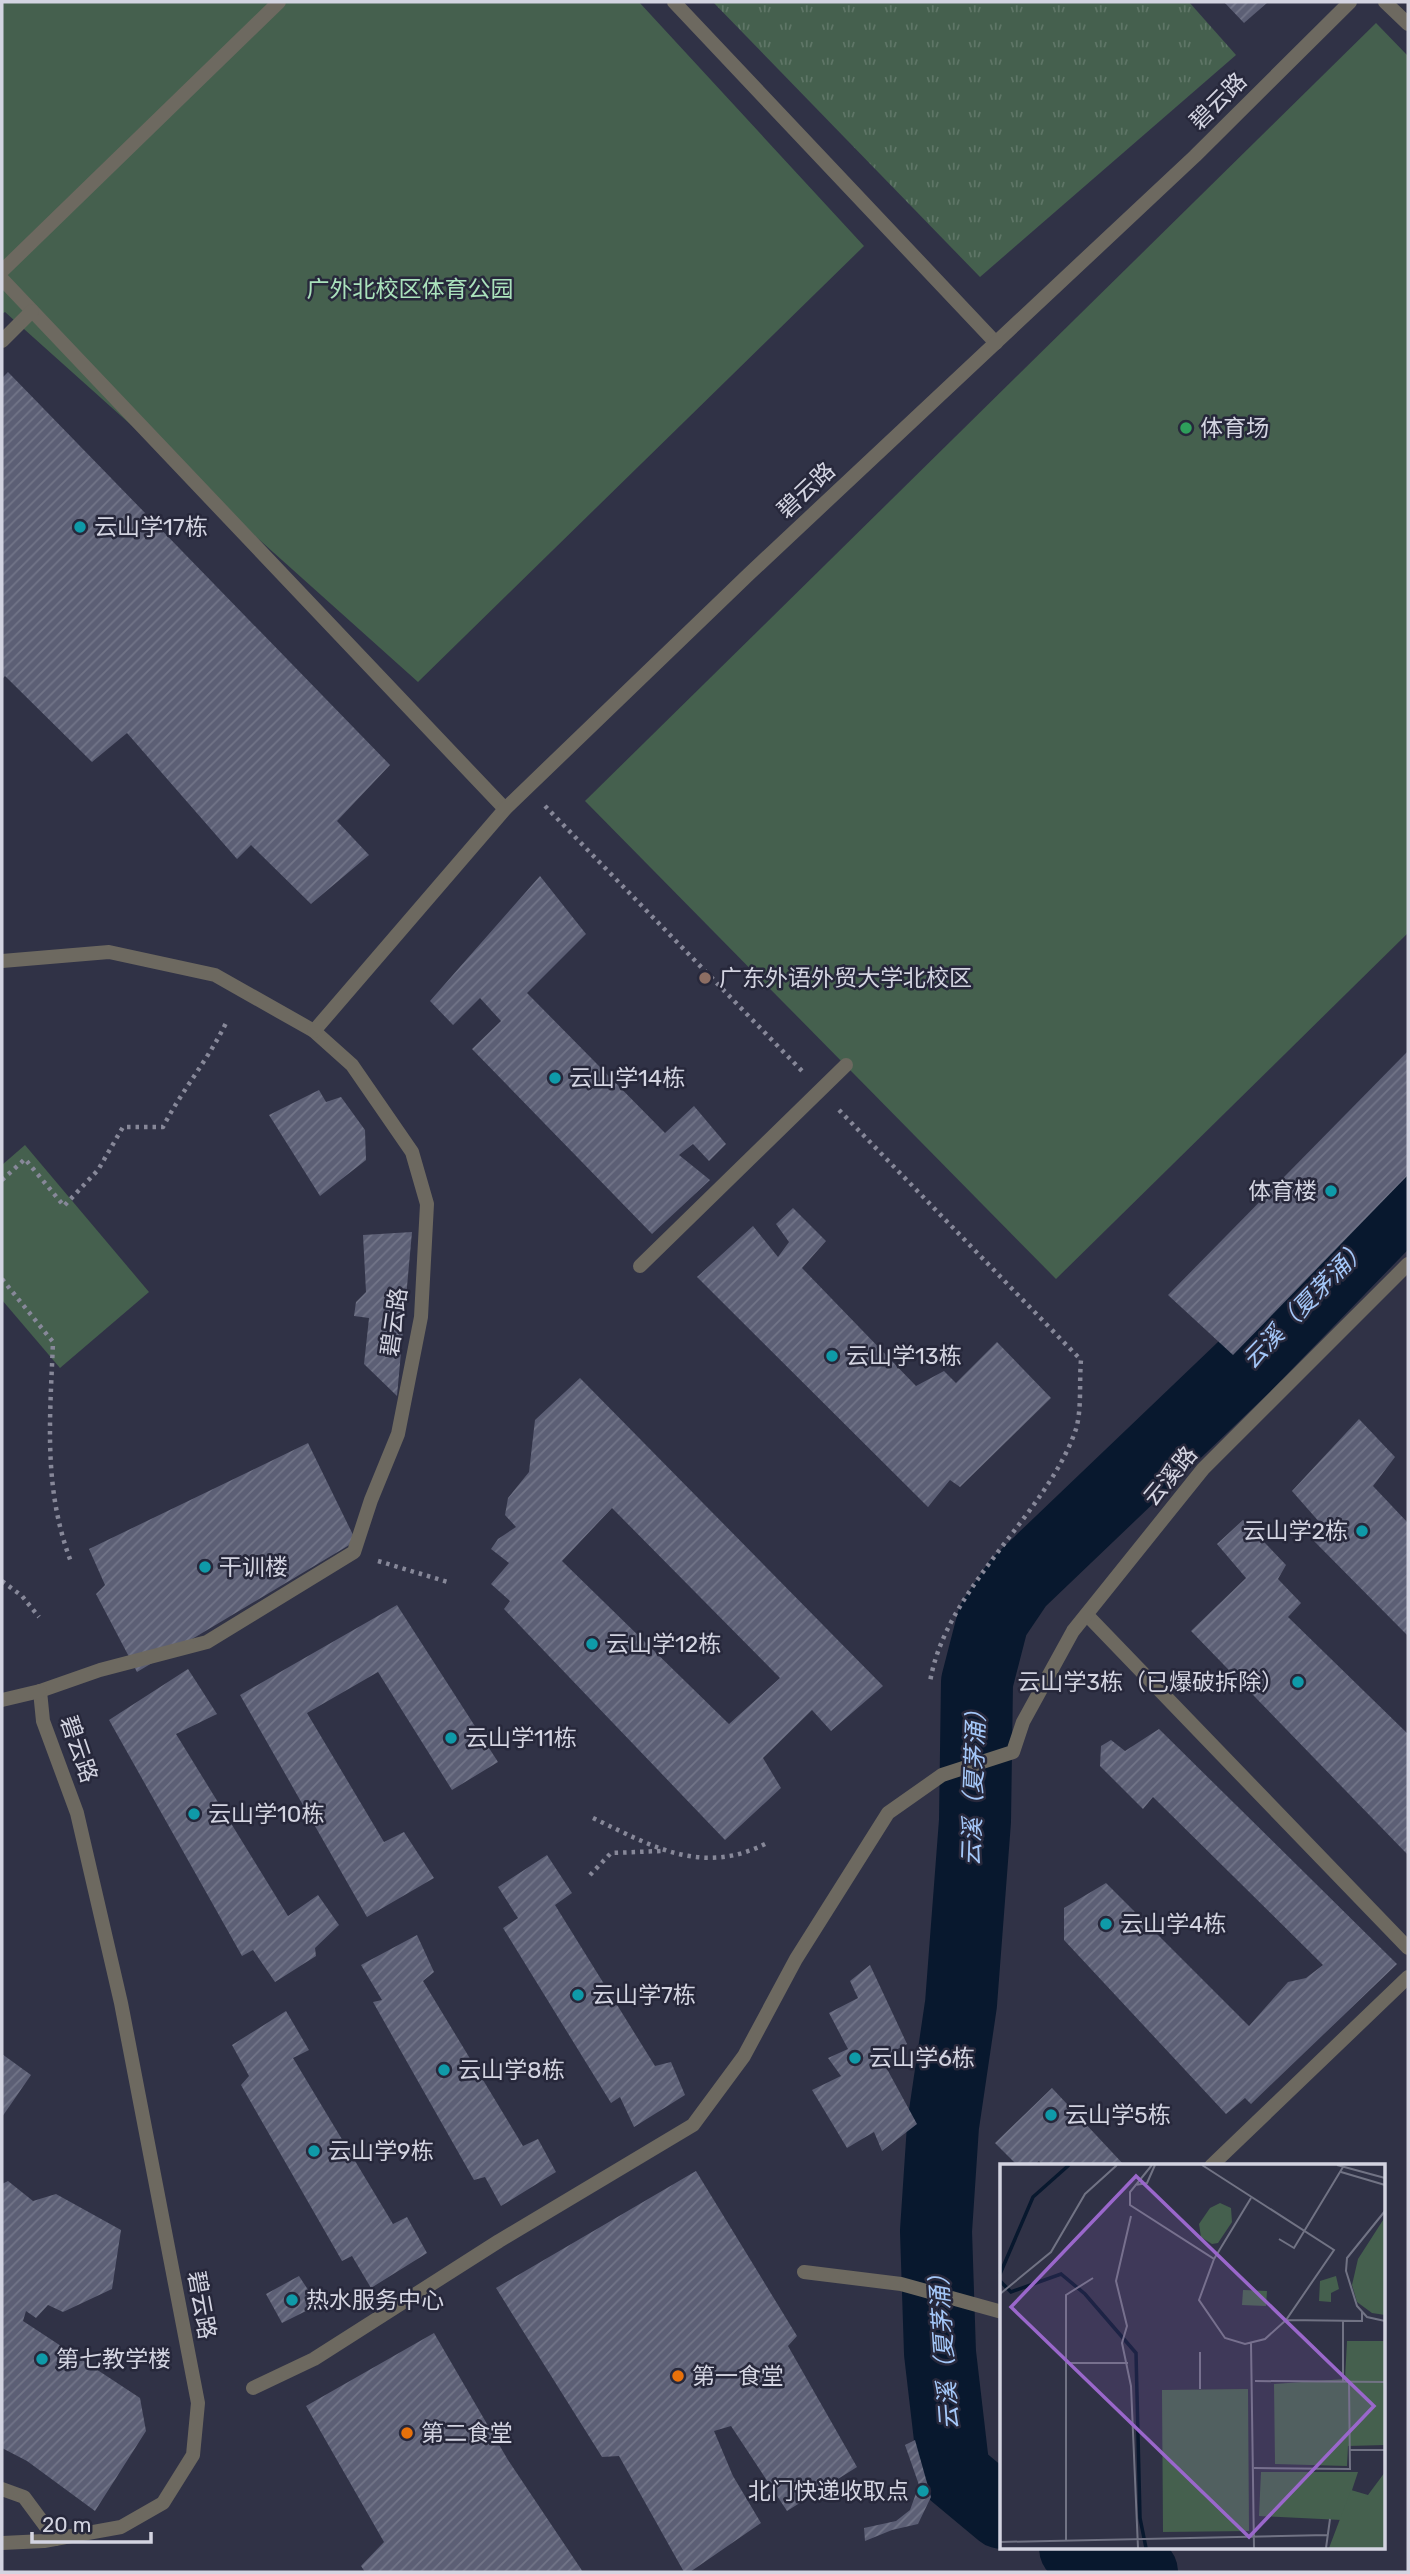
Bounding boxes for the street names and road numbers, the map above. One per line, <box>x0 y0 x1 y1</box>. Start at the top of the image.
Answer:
street label: 碧云路 <box>1184 67 1252 135</box>
street label: 碧云路 <box>771 456 841 524</box>
street label: 碧云路 <box>375 1286 413 1358</box>
street label: 云溪路 <box>1137 1441 1203 1511</box>
street label: 碧云路 <box>55 1712 103 1786</box>
street label: 碧云路 <box>182 2269 222 2341</box>

